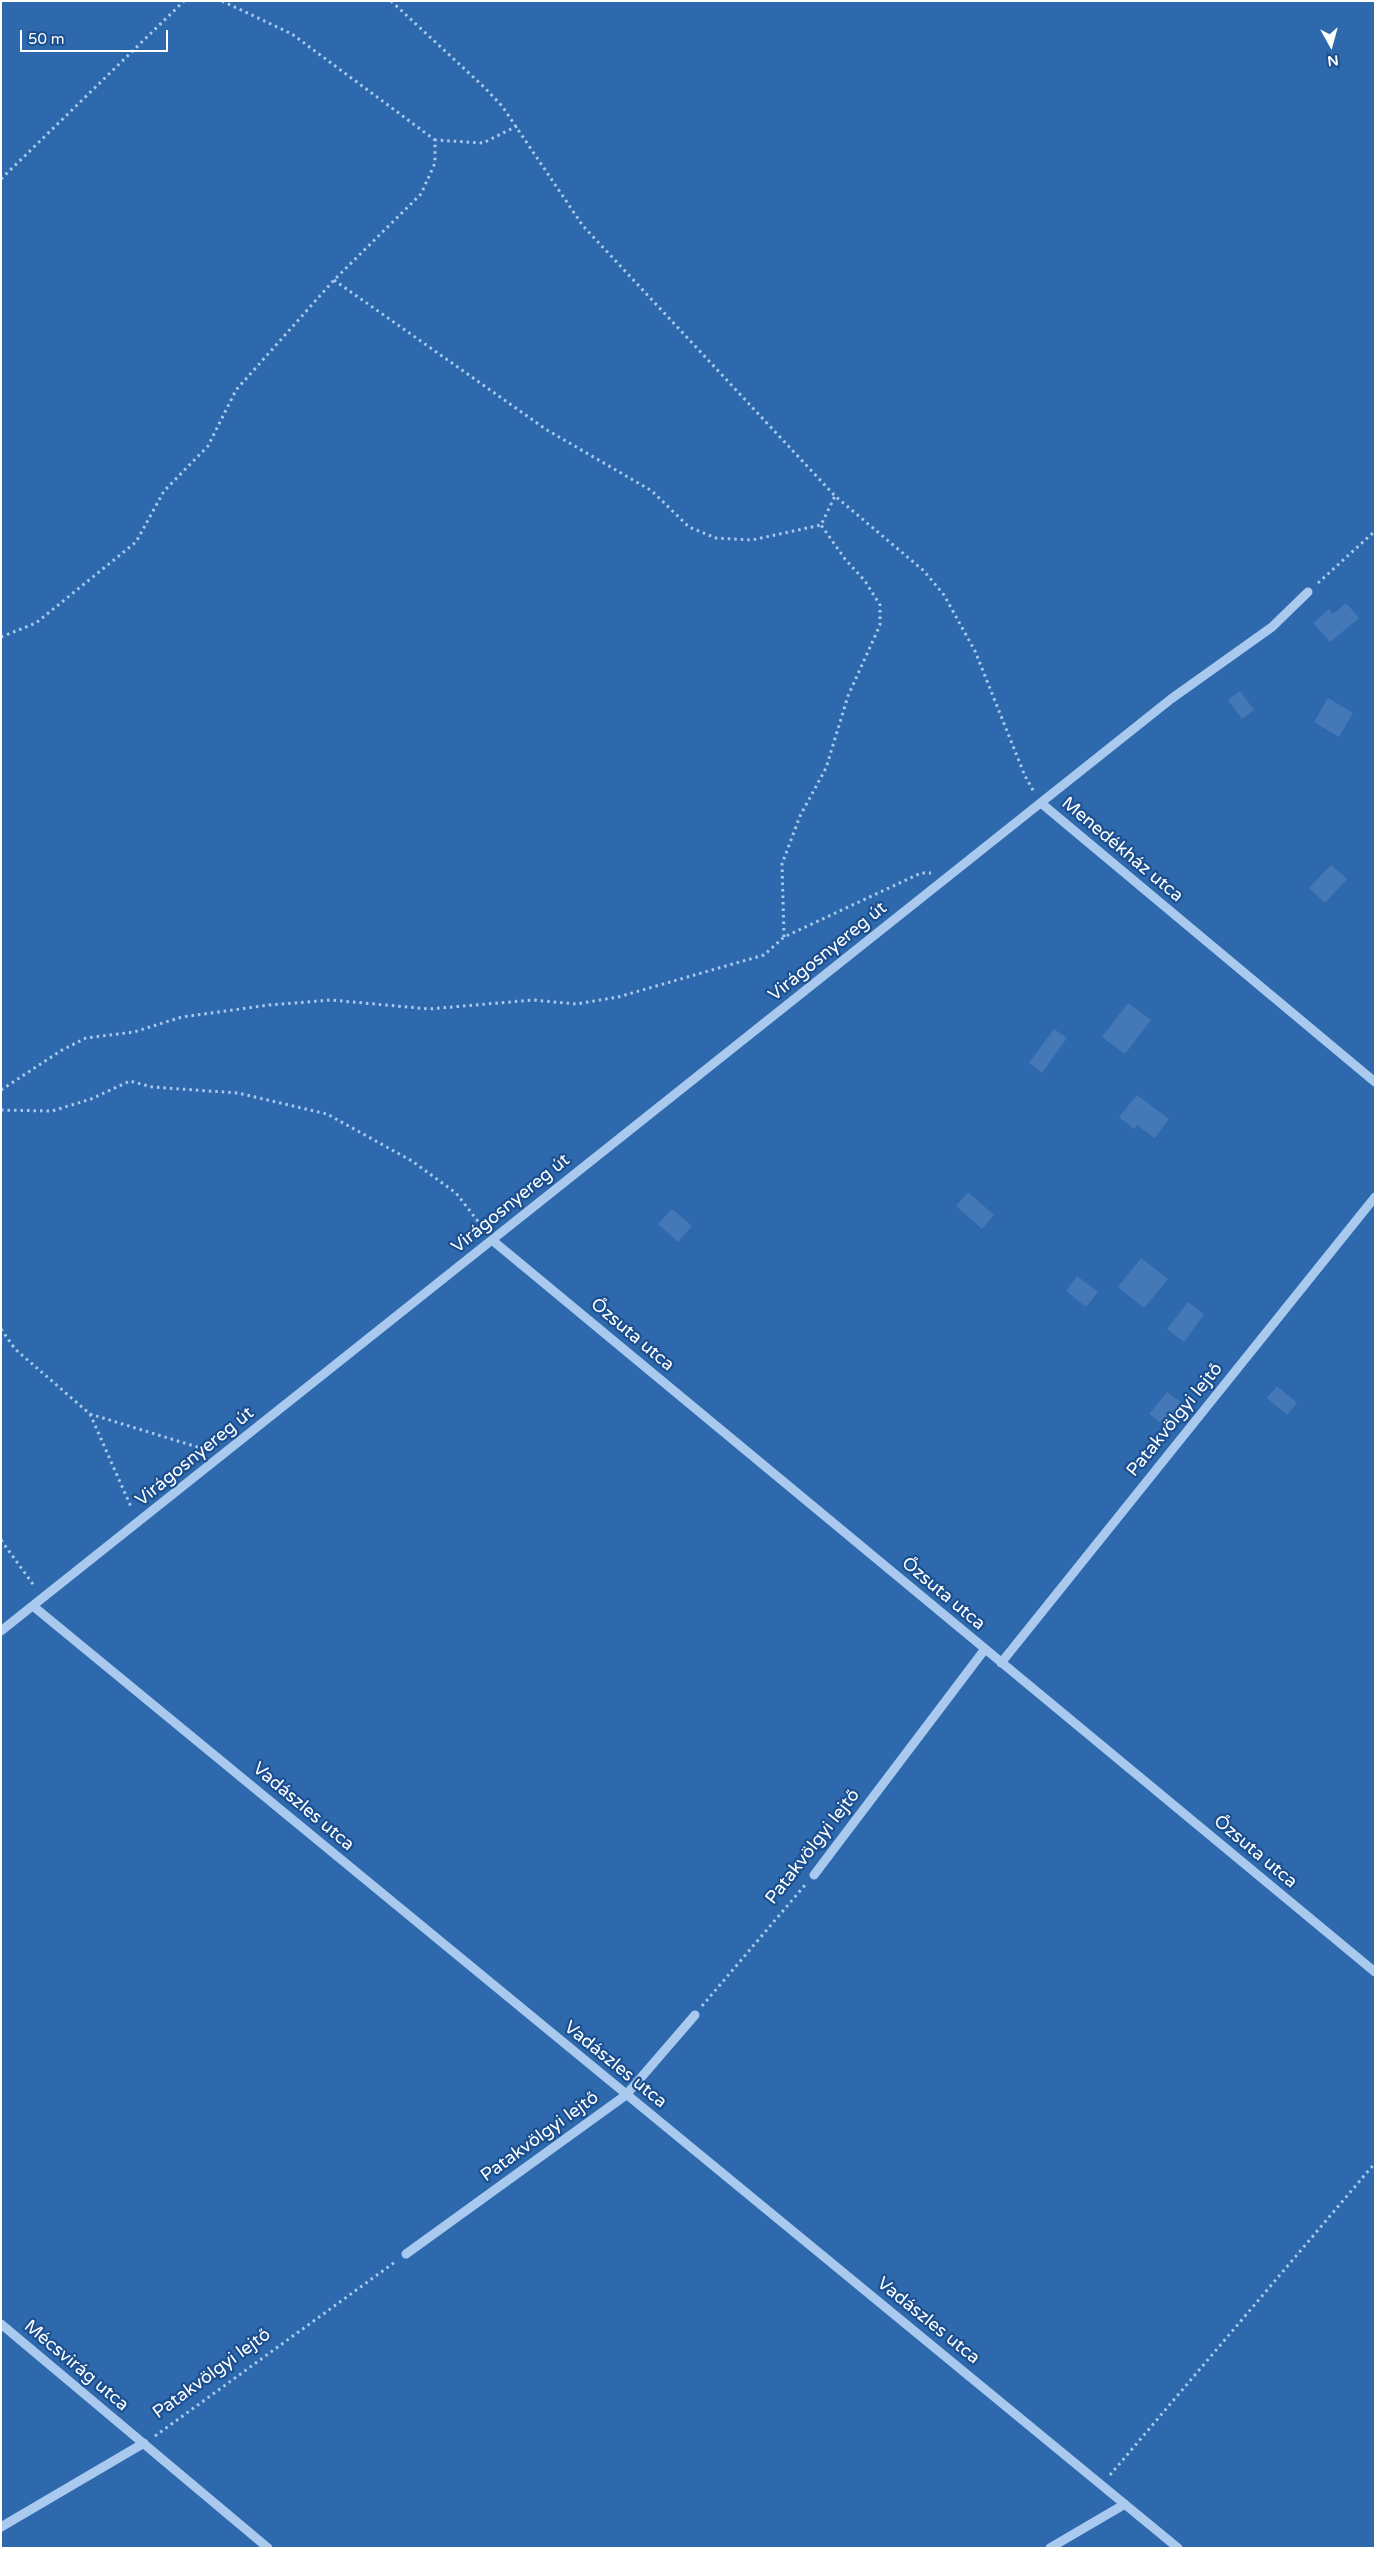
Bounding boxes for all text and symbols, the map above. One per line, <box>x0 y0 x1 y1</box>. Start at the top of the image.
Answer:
scale bar <box>22 20 170 52</box>
north arrow <box>1306 20 1356 70</box>
text: 50 m <box>28 30 65 48</box>
text: N <box>1326 51 1340 70</box>
street label: Menedékház utca <box>1057 793 1187 907</box>
street label: Virágosnyereg út <box>764 898 892 1006</box>
street label: Virágosnyereg út <box>447 1150 575 1258</box>
street label: Őzsuta utca <box>586 1294 678 1376</box>
street label: Patakvölgyi lejtő <box>1122 1359 1228 1481</box>
street label: Virágosnyereg út <box>131 1403 259 1511</box>
street label: Őzsuta utca <box>897 1553 989 1635</box>
street label: Vadászles utca <box>248 1758 358 1856</box>
street label: Patakvölgyi lejtő <box>761 1785 865 1909</box>
street label: Őzsuta utca <box>1209 1811 1301 1893</box>
street label: Vadászles utca <box>559 2017 671 2113</box>
street label: Patakvölgyi lejtő <box>477 2087 603 2187</box>
street label: Vadászles utca <box>872 2273 984 2369</box>
street label: Mécsvirág utca <box>19 2316 133 2416</box>
street label: Patakvölgyi lejtő <box>149 2324 275 2424</box>

